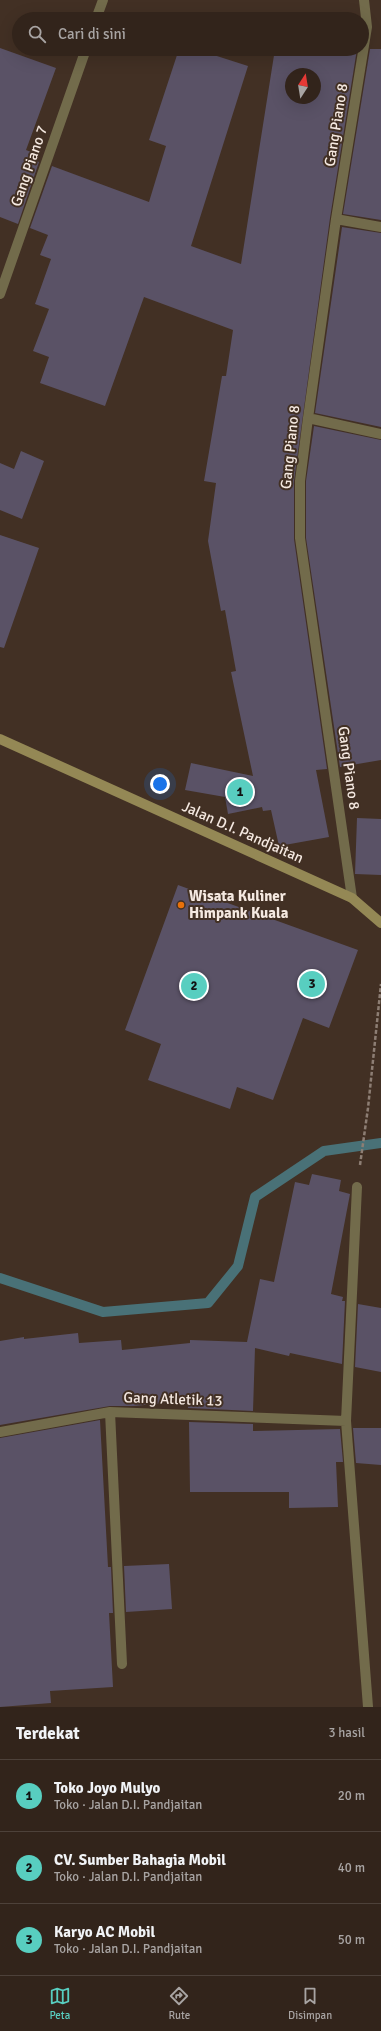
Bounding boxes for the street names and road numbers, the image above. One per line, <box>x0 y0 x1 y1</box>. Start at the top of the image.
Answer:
street label: Gang Piano 8 <box>321 82 351 168</box>
street label: Gang Piano 7 <box>7 123 51 209</box>
street label: Gang Piano 8 <box>277 404 303 490</box>
street label: Gang Piano 8 <box>334 725 364 811</box>
street label: Jalan D.I. Pandjaitan <box>179 797 307 867</box>
street label: Gang Atletik 13 <box>123 1388 223 1410</box>

